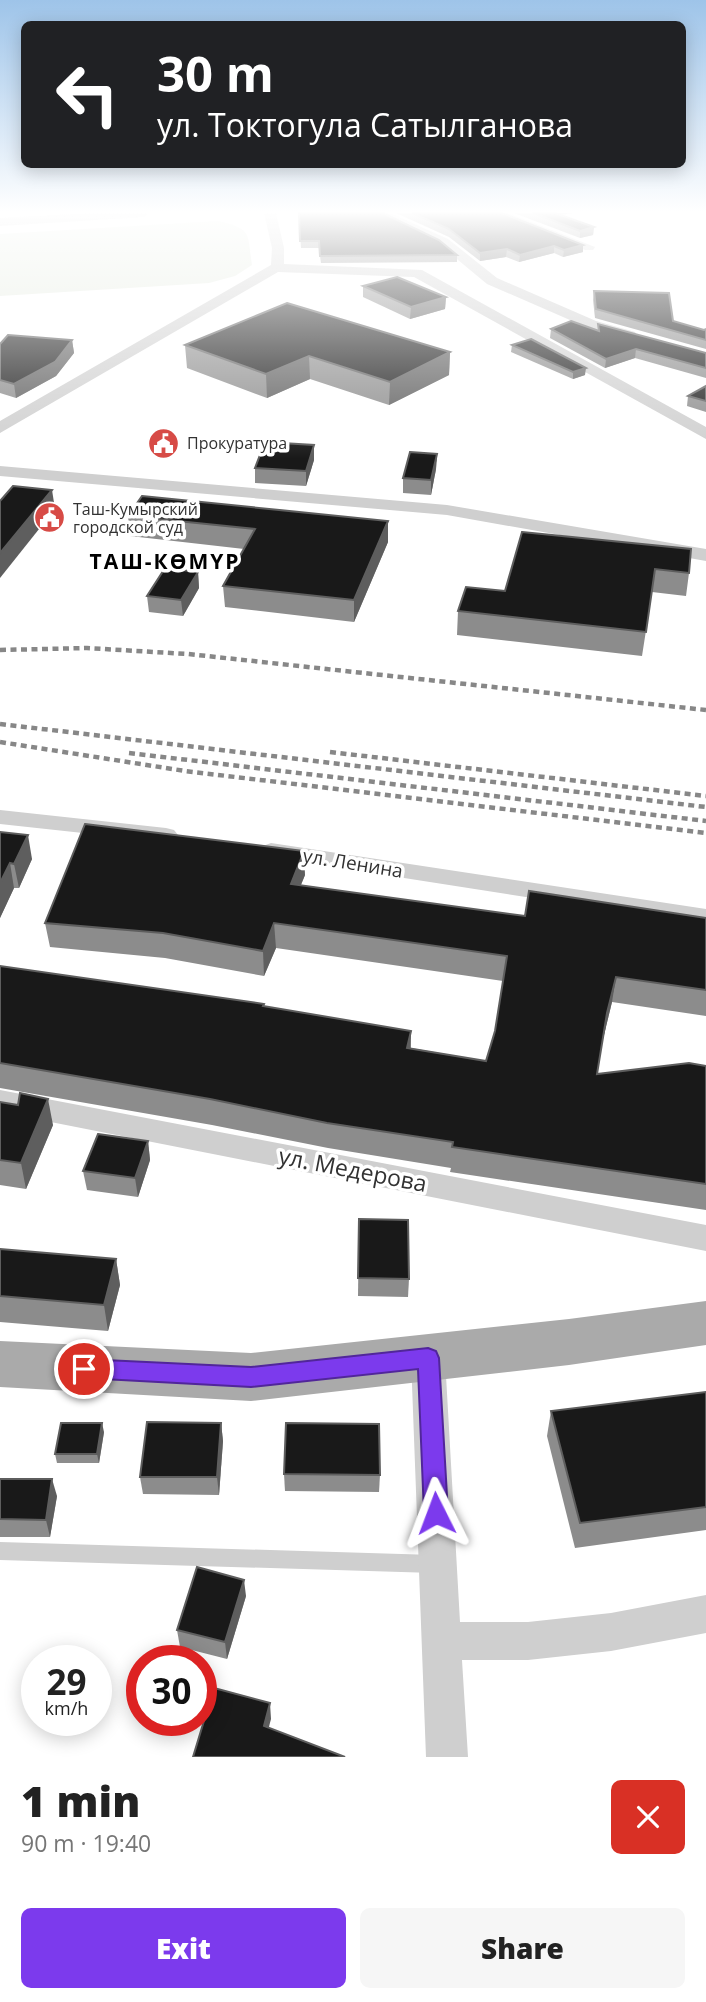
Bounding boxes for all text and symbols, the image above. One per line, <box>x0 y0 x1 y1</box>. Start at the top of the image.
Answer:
text: 30 m <box>157 40 274 106</box>
icon: left <box>42 49 133 140</box>
text: ул. Токтогула Сатылганова <box>157 103 573 146</box>
public building icon: Прокуратура <box>147 426 181 460</box>
place label: Прокуратура <box>187 432 287 454</box>
place label: Таш-Кумырский городской суд <box>73 498 198 538</box>
public building icon: Таш-Кумырский городской суд <box>33 501 67 535</box>
district label: ТАШ-КӨМҮР <box>90 547 240 575</box>
street label: ул. Ленина <box>301 842 405 884</box>
street label: ул. Медерова <box>276 1139 430 1199</box>
pin <box>54 1339 114 1399</box>
icon: arrive <box>65 1350 103 1388</box>
position arrow <box>399 1476 473 1550</box>
speed limit sign: 30 <box>126 1645 217 1736</box>
text: 29 <box>46 1658 87 1705</box>
text: km/h <box>45 1696 88 1720</box>
text: 1 min <box>21 1772 140 1829</box>
button: close <box>611 1780 685 1854</box>
text: 90 m · 19:40 <box>21 1827 151 1859</box>
button: Exit <box>21 1908 346 1988</box>
button: Share <box>360 1908 685 1988</box>

